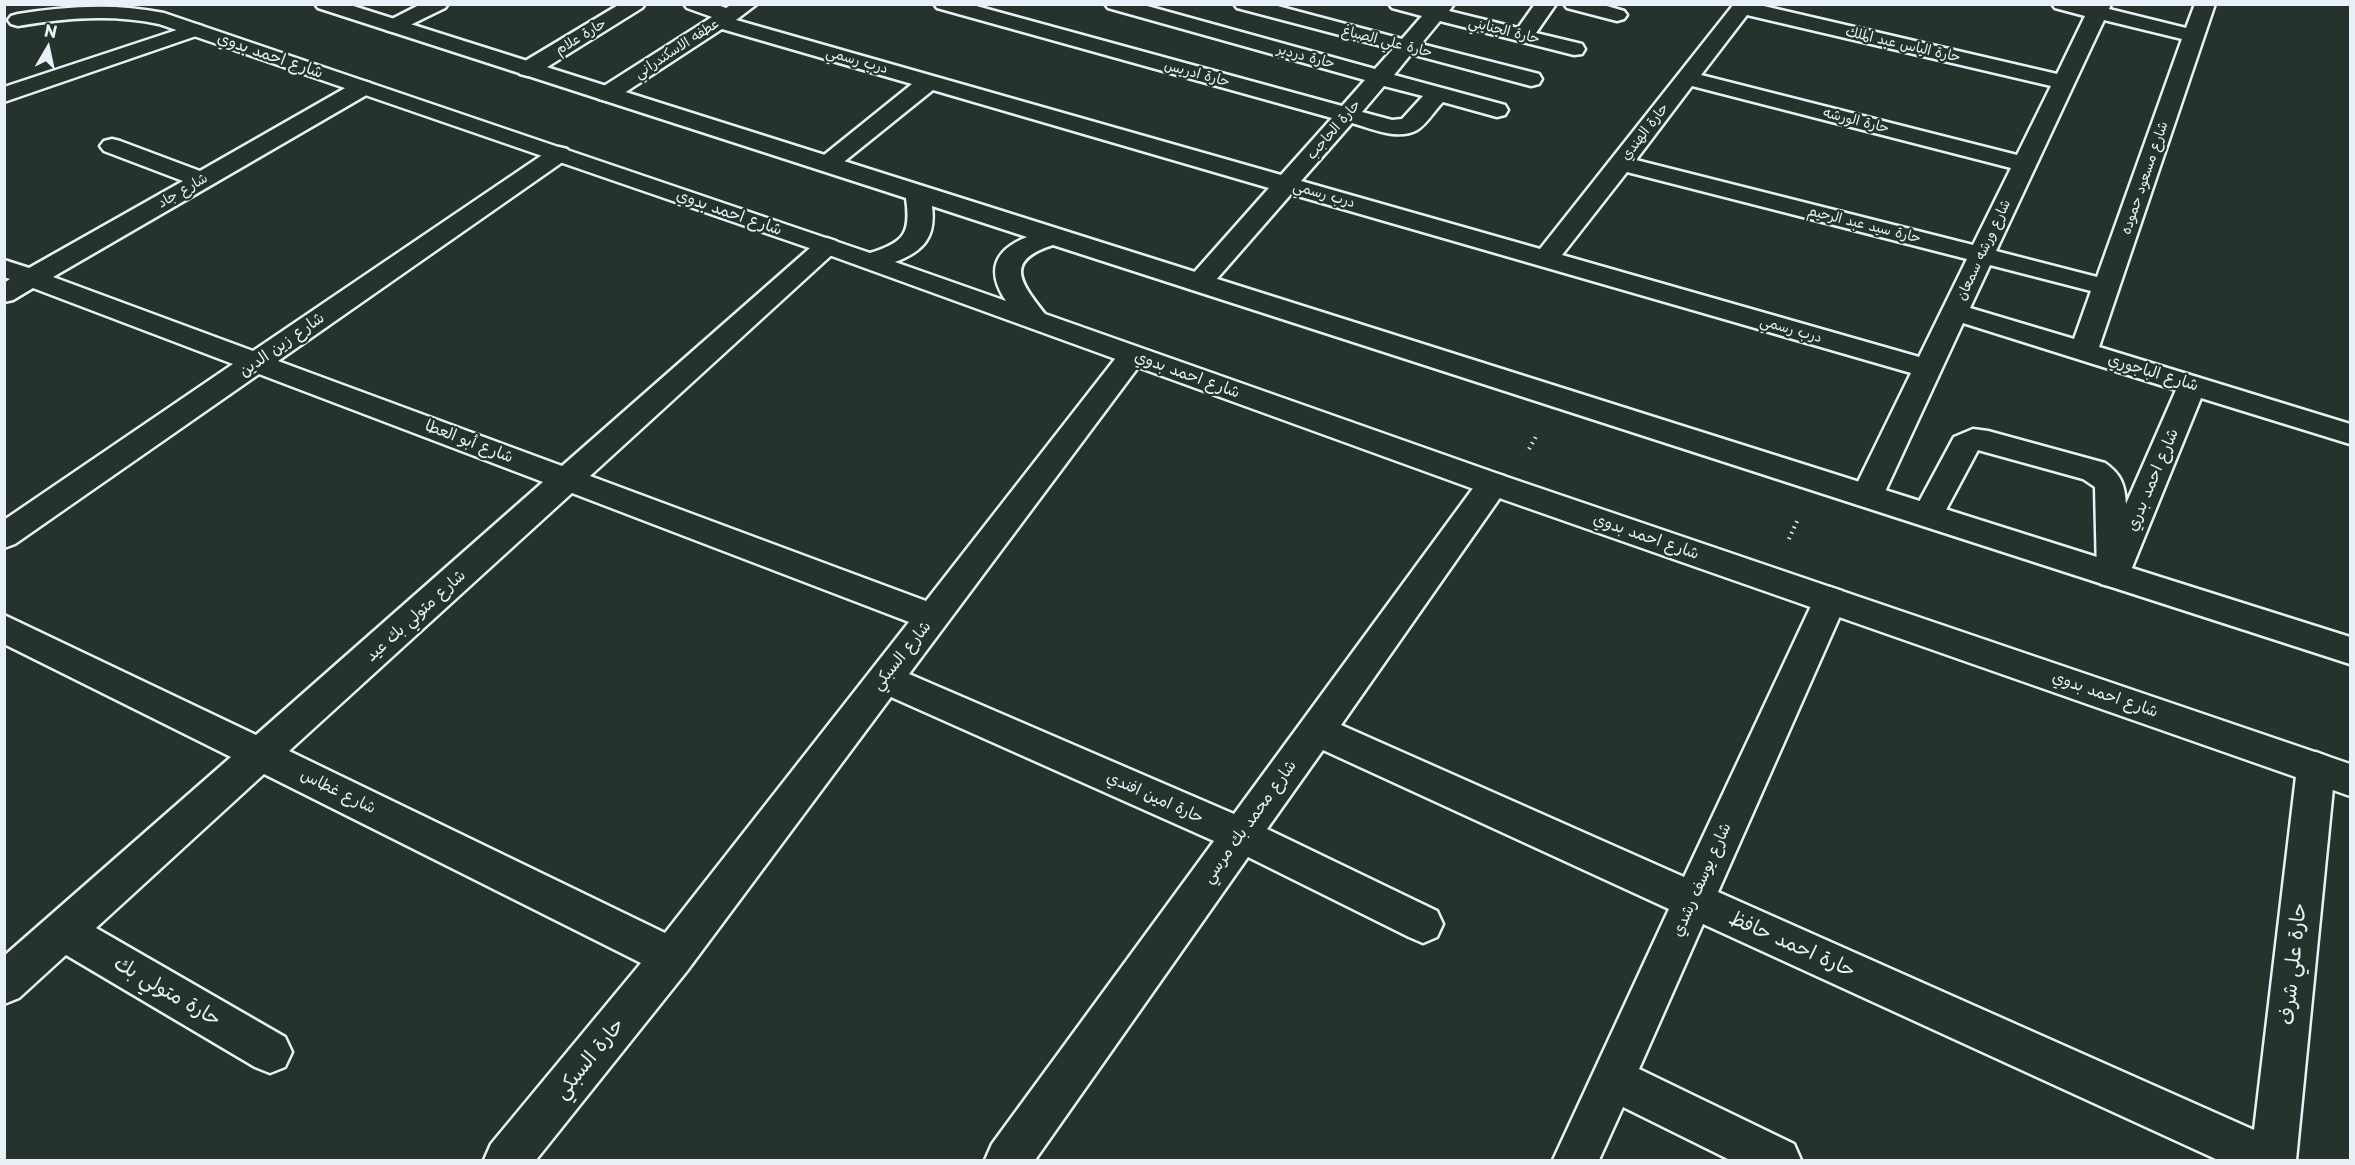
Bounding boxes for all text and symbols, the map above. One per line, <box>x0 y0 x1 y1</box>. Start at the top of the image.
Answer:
street label: حارة الجنايني <box>1467 14 1541 48</box>
street label: حارة علام <box>552 15 610 59</box>
street label: عطفه الاسكندراني <box>632 15 722 83</box>
text: N <box>43 17 59 43</box>
north arrow <box>18 18 78 78</box>
street label: حارة علي الصباغ <box>1340 23 1434 61</box>
street label: حارة الياس عبد الملك <box>1844 24 1962 66</box>
street label: شارع احمد بدوي <box>214 29 326 83</box>
street label: حارة دردير <box>1275 41 1337 73</box>
street label: درب رسمي <box>824 44 890 78</box>
street label: حارة ادريس <box>1162 57 1232 91</box>
street label: حارة الحاجب <box>1304 97 1364 163</box>
street label: حارة الهندي <box>1618 100 1672 164</box>
street label: حارة الورشه <box>1821 105 1891 137</box>
street label: شارع مسعود حموده <box>2118 119 2172 237</box>
street label: شارع جاد <box>155 170 211 212</box>
street label: درب رسمي <box>1291 178 1357 212</box>
street label: شارع احمد بدوي <box>673 186 785 240</box>
street label: شارع ورشه سمعان <box>1953 197 2015 303</box>
street label: حارة سيد عبد الرحيم <box>1806 203 1922 247</box>
street label: شارع زين الدين <box>236 309 328 381</box>
street label: درب رسمي <box>1758 313 1824 347</box>
street label: شارع احمد بدوي <box>1132 347 1242 403</box>
street label: شارع الباجوري <box>2105 350 2201 396</box>
street label: شارع أبو العطا <box>422 416 516 468</box>
street label: شارع احمد بدري <box>2123 426 2183 534</box>
street label: شارع احمد بدوي <box>1590 510 1702 564</box>
street label: شارع متولي بك عيد <box>362 566 470 666</box>
street label: شارع السبكي <box>868 618 936 694</box>
street label: شارع احمد بدوي <box>2049 668 2161 722</box>
street label: شارع محمد بك مرسي <box>1199 757 1301 887</box>
street label: شارع غطاس <box>297 766 379 818</box>
street label: حارة امين افندي <box>1103 768 1207 828</box>
street label: شارع يوسف رشدي <box>1668 820 1736 940</box>
street label: حارة علي شرف <box>2276 902 2312 1026</box>
street label: حارة احمد حافظ <box>1725 906 1859 984</box>
street label: حارة متولي بك <box>109 952 225 1032</box>
street label: حارة السبكي <box>550 1014 630 1104</box>

